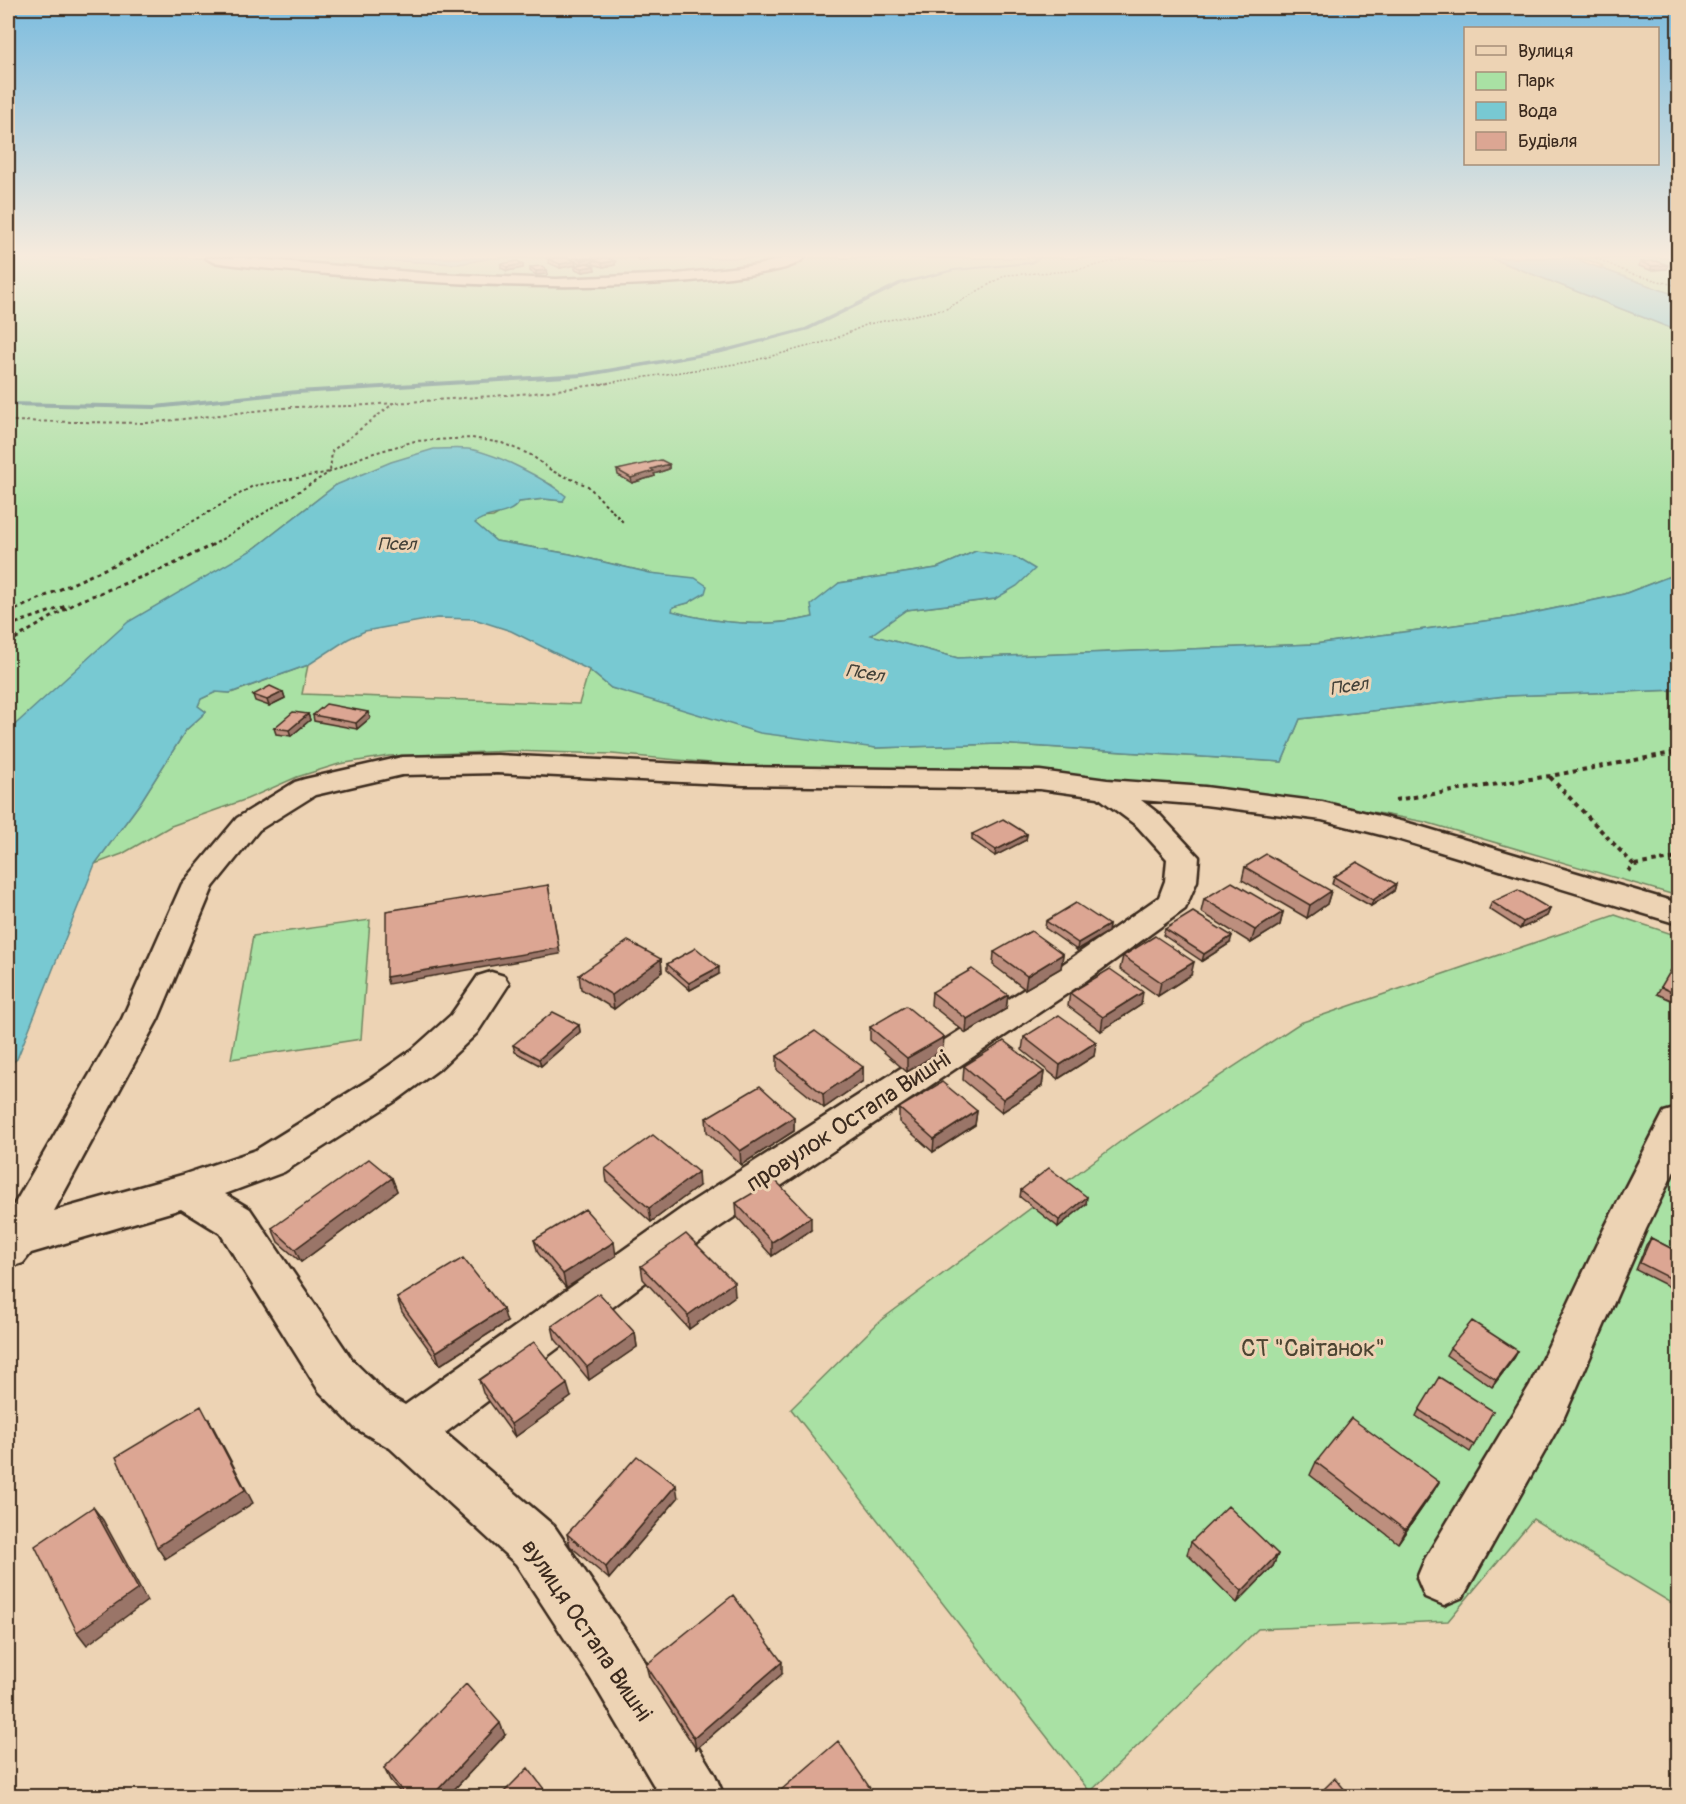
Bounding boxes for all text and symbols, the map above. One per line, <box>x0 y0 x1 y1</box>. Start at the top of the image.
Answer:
legend <box>1464 27 1659 165</box>
text: Вулиця <box>1518 40 1573 63</box>
text: Парк <box>1518 70 1555 93</box>
text: Вода <box>1518 100 1557 123</box>
text: Будівля <box>1518 130 1577 153</box>
water label: Псел <box>378 533 418 556</box>
water label: Псел <box>844 659 887 688</box>
water label: Псел <box>1328 672 1371 701</box>
street label: провулок Остапа Вишні <box>741 1044 956 1198</box>
park label: СТ "Світанок" <box>1241 1334 1385 1363</box>
street label: вулиця Остапа Вишні <box>515 1534 658 1727</box>

